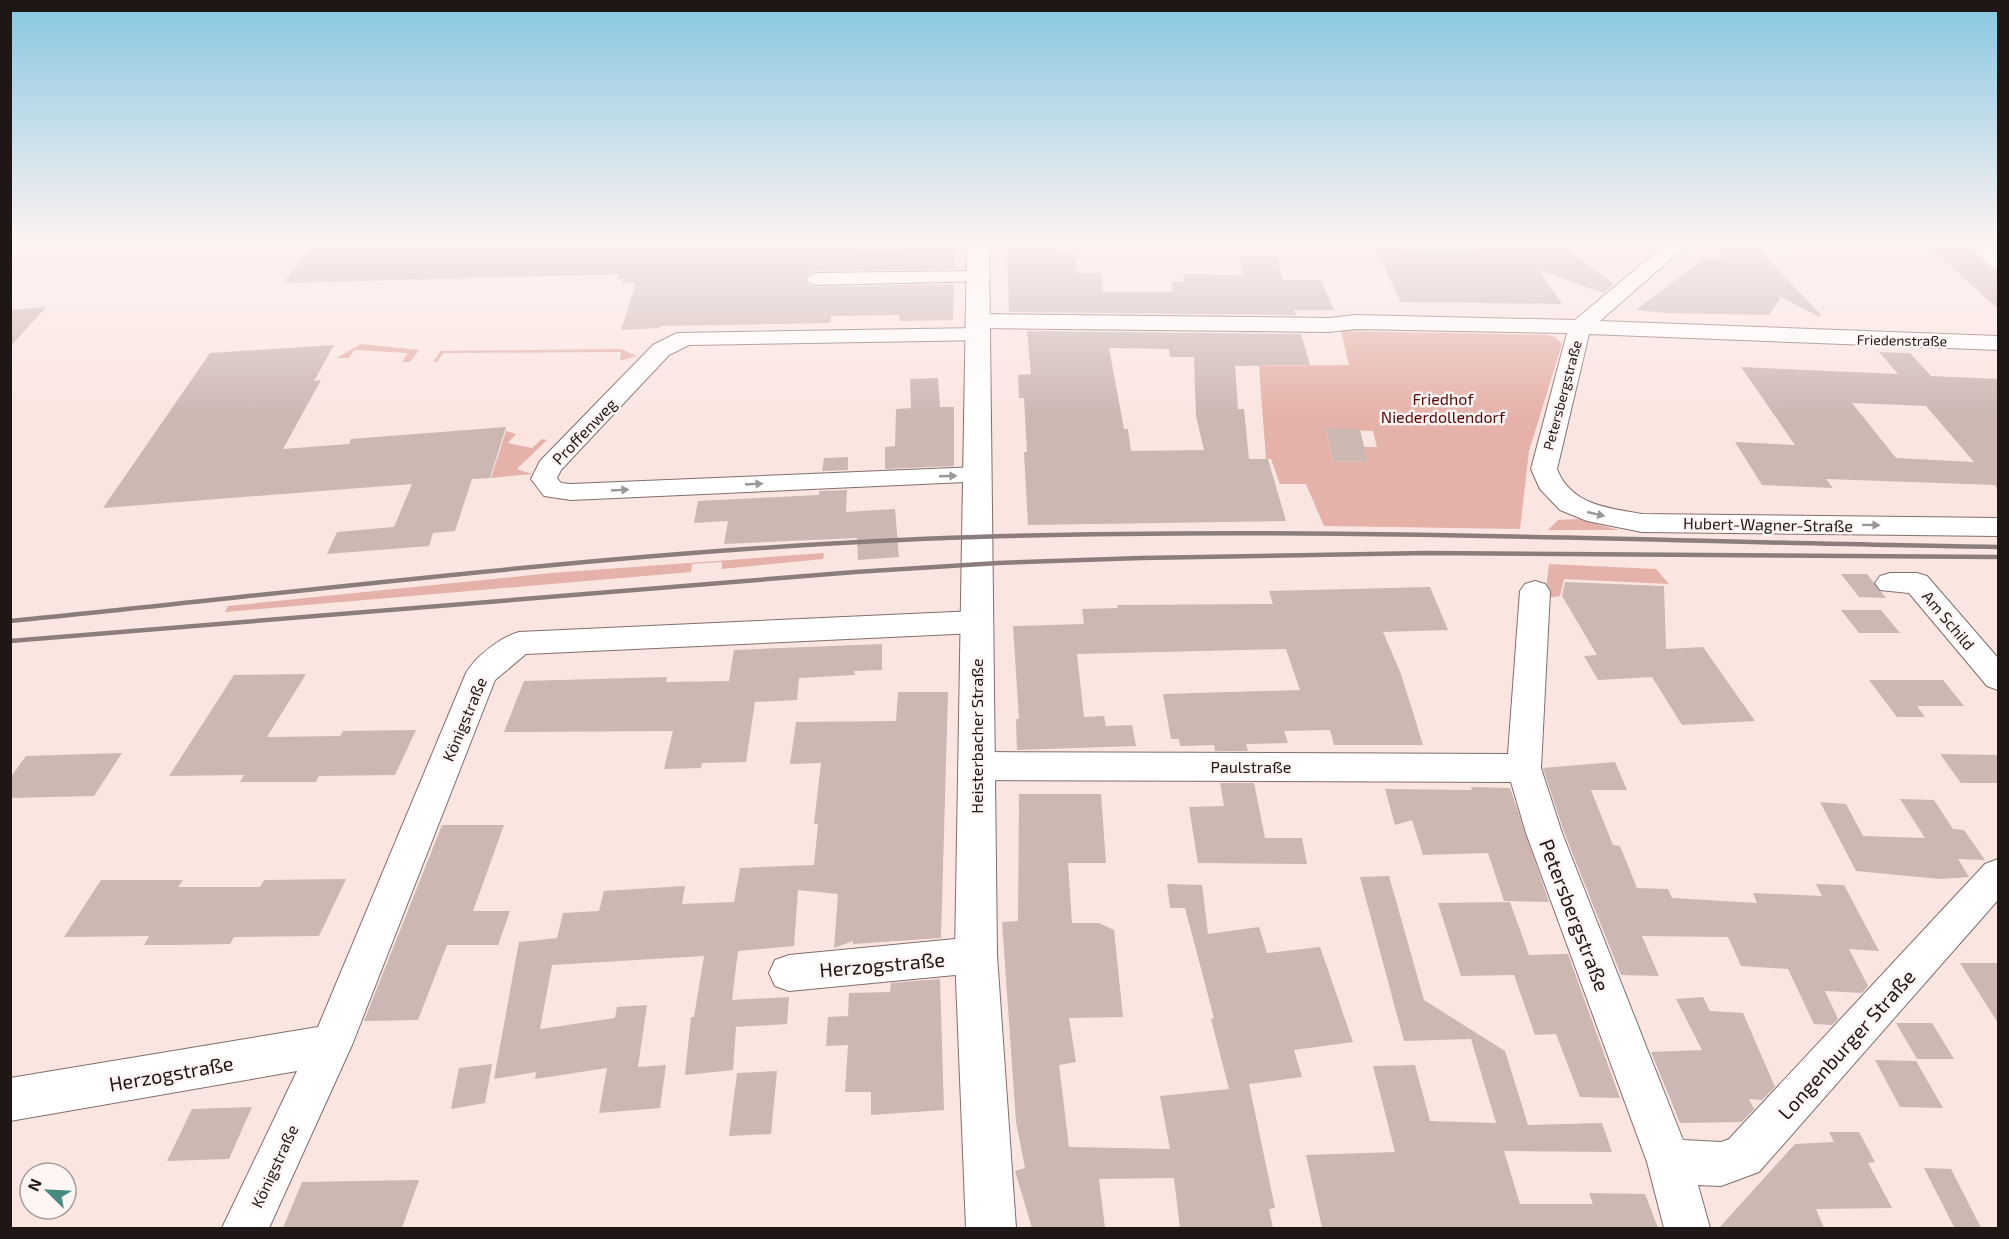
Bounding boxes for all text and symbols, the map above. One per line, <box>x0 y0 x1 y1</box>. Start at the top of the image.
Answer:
street label: Friedenstraße <box>1857 331 1947 349</box>
street label: Petersbergstraße <box>1539 338 1585 452</box>
park label: Friedhof Niederdollendorf <box>1381 389 1506 426</box>
street label: Proffenweg <box>548 394 620 468</box>
one-way arrow <box>939 471 958 481</box>
one-way arrow <box>744 479 763 488</box>
one-way arrow <box>610 485 629 494</box>
one-way arrow <box>1587 510 1605 520</box>
street label: Hubert-Wagner-Straße <box>1683 513 1853 535</box>
one-way arrow <box>1862 520 1881 530</box>
street label: Am Schild <box>1919 586 1979 654</box>
street label: Heisterbacher Straße <box>967 658 986 814</box>
street label: Königstraße <box>438 674 490 764</box>
street label: Paulstraße <box>1211 757 1291 776</box>
street label: Petersbergstraße <box>1535 835 1615 995</box>
street label: Herzogstraße <box>818 947 946 981</box>
street label: Longenburger Straße <box>1772 964 1920 1124</box>
street label: Herzogstraße <box>107 1050 235 1096</box>
street label: Königstraße <box>247 1121 301 1211</box>
north arrow <box>18 1161 78 1221</box>
text: N <box>23 1176 45 1194</box>

